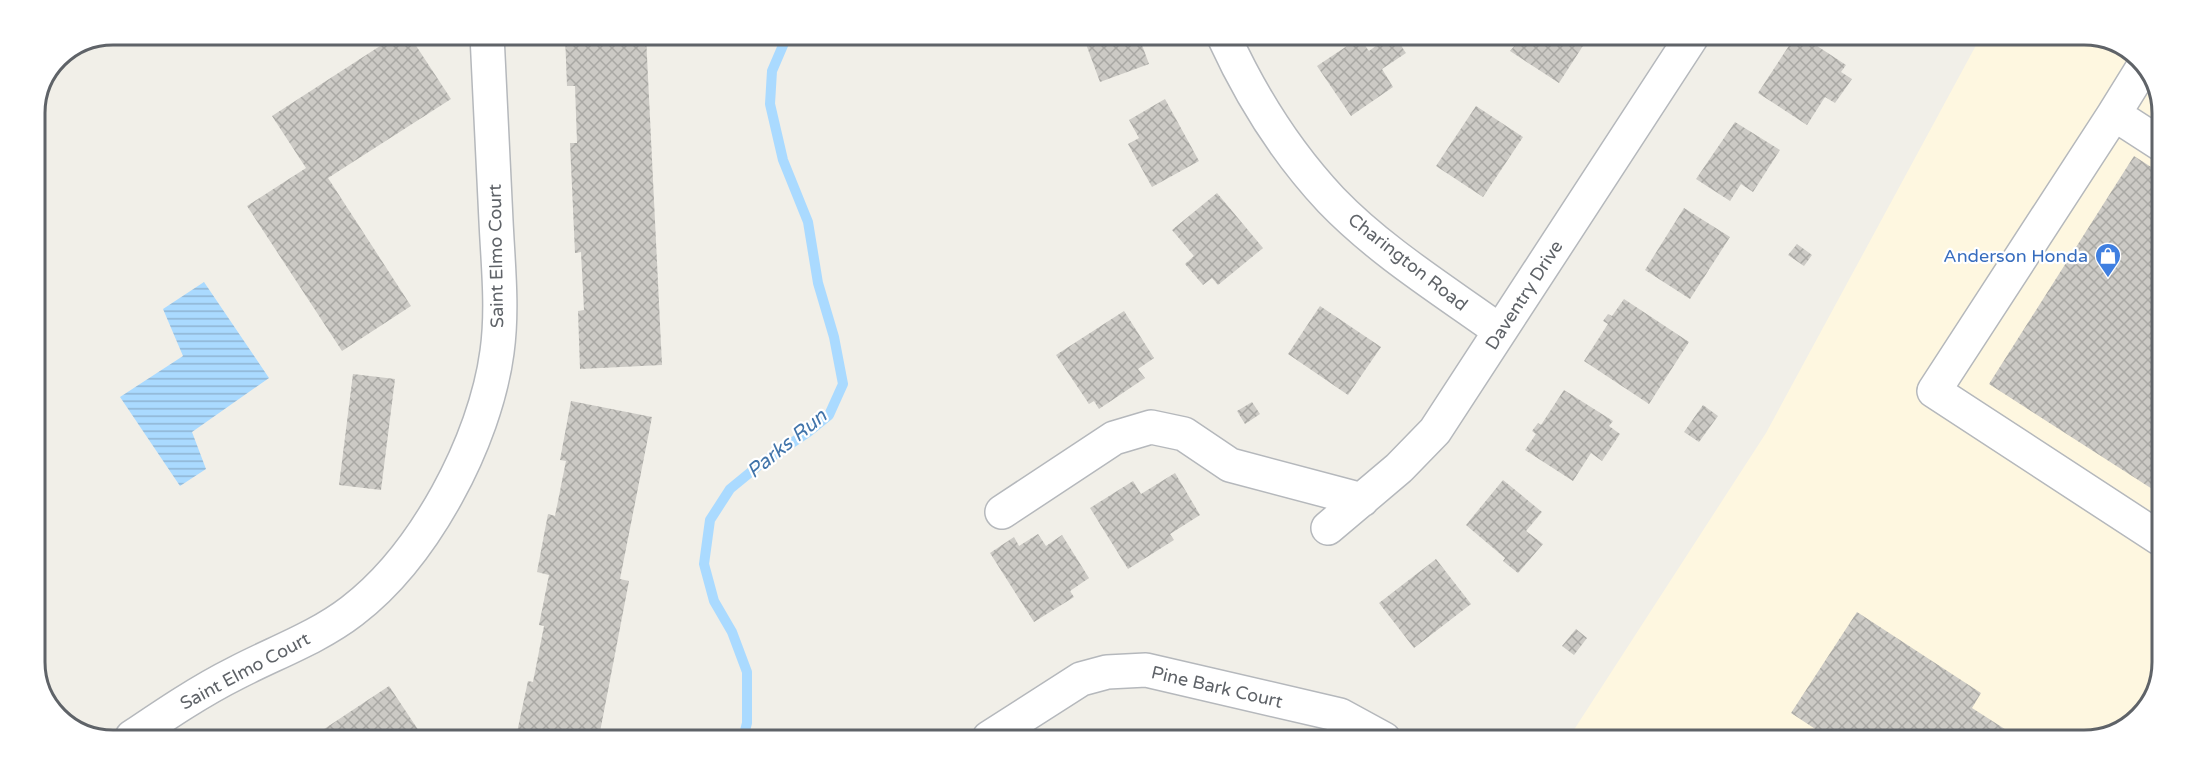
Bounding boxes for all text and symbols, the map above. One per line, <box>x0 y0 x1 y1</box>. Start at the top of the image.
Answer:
street label: Saint Elmo Court <box>484 184 508 328</box>
street label: Charington Road <box>1344 208 1472 316</box>
street label: Daventry Drive <box>1480 236 1568 354</box>
shop icon: Anderson Honda <box>2093 241 2123 279</box>
place label: Anderson Honda <box>1943 245 2088 267</box>
water label: Parks Run <box>742 404 832 484</box>
street label: Saint Elmo Court <box>176 627 314 715</box>
street label: Pine Bark Court <box>1149 661 1285 713</box>

